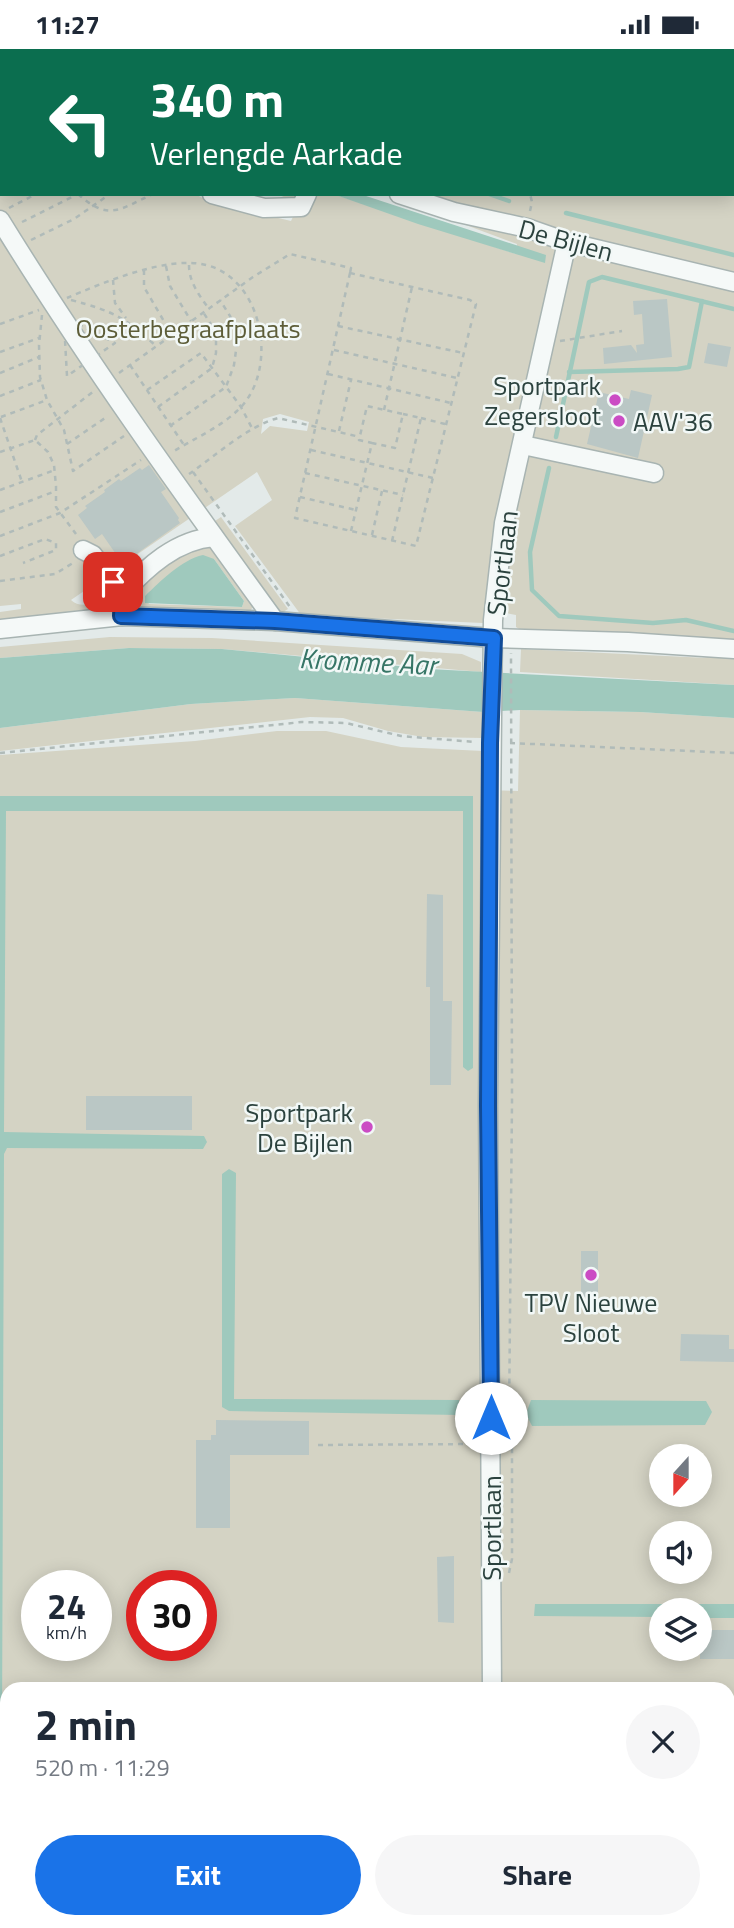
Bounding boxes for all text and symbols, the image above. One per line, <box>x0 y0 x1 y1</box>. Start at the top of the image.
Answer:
text: 11:27 <box>35 5 100 44</box>
text: 340 m <box>150 61 284 136</box>
icon: left <box>35 77 126 168</box>
text: Verlengde Aarkade <box>150 129 403 177</box>
street label: De Bijlen <box>515 209 617 271</box>
park label: Oosterbegraafplaats <box>75 309 301 348</box>
place label: Sportpark Zegersloot <box>484 366 601 435</box>
marker: Sportpark Zegersloot <box>607 392 623 408</box>
place label: AAV'36 <box>633 402 713 441</box>
marker: AAV'36 <box>611 413 627 429</box>
street label: Sportlaan <box>476 508 528 618</box>
pin <box>83 552 143 612</box>
icon: arrive <box>94 563 132 601</box>
water label: Kromme Aar <box>298 636 441 686</box>
place label: Sportpark De Bijlen <box>245 1093 353 1162</box>
marker: Sportpark De Bijlen <box>359 1119 375 1135</box>
marker: TPV Nieuwe Sloot <box>583 1267 599 1283</box>
place label: TPV Nieuwe Sloot <box>525 1283 657 1352</box>
position arrow <box>454 1381 528 1455</box>
north arrow <box>649 1444 712 1507</box>
map controls <box>649 1444 712 1661</box>
street label: Sportlaan <box>472 1475 511 1581</box>
button: sound <box>649 1521 712 1584</box>
speed limit sign: 30 <box>126 1570 217 1661</box>
text: 24 <box>47 1579 86 1633</box>
button: layers <box>649 1598 712 1661</box>
text: km/h <box>46 1619 87 1646</box>
text: 2 min <box>35 1692 137 1756</box>
button: close <box>626 1705 700 1779</box>
text: 520 m · 11:29 <box>35 1750 170 1785</box>
button: Exit <box>35 1835 361 1915</box>
button: Share <box>375 1835 700 1915</box>

